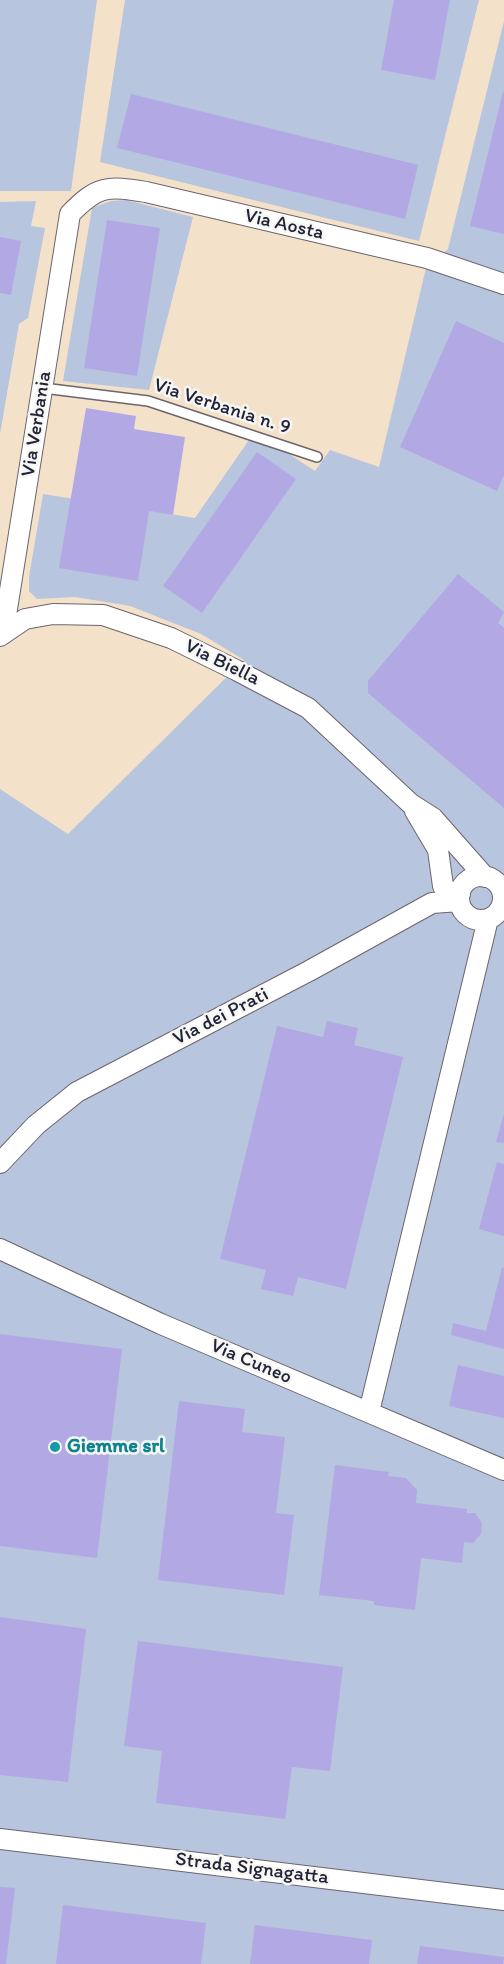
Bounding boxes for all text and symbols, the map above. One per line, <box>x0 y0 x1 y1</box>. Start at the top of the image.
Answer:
street label: Via Aosta <box>242 204 326 246</box>
street label: Via Verbania <box>17 369 57 479</box>
street label: Via Verbania n. 9 <box>151 374 293 440</box>
street label: Via Biella <box>181 635 263 691</box>
street label: Via dei Prati <box>169 983 273 1051</box>
street label: Via Cuneo <box>207 1334 295 1390</box>
place label: Giemme srl <box>67 1435 165 1459</box>
marker: Giemme srl <box>48 1440 62 1454</box>
street label: Strada Signagatta <box>174 1848 330 1890</box>

